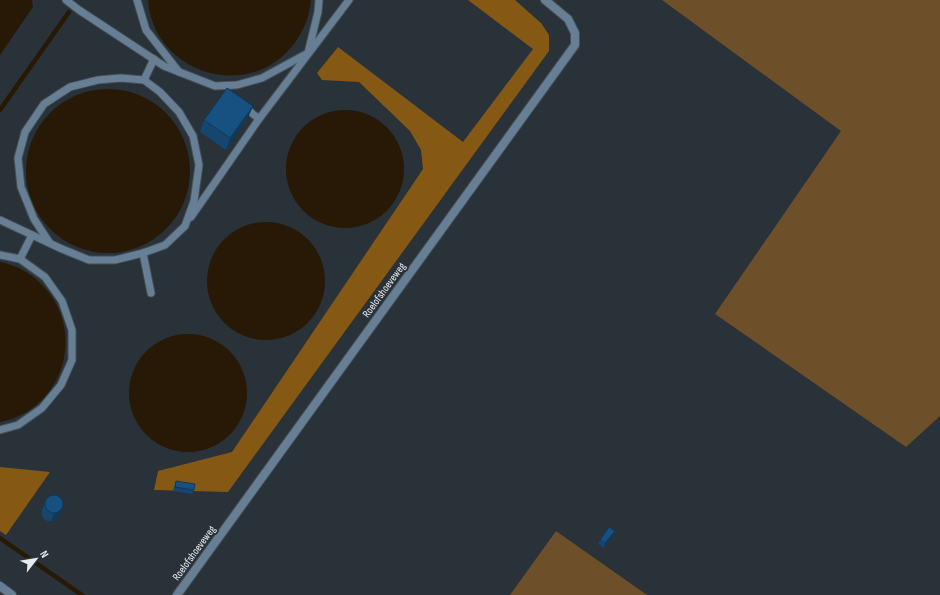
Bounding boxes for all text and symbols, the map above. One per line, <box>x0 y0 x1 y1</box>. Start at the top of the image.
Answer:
street label: Roelofshoeveweg <box>360 259 409 320</box>
street label: Roelofshoeveweg <box>170 522 219 583</box>
north arrow <box>16 539 56 579</box>
text: N <box>37 548 51 560</box>

